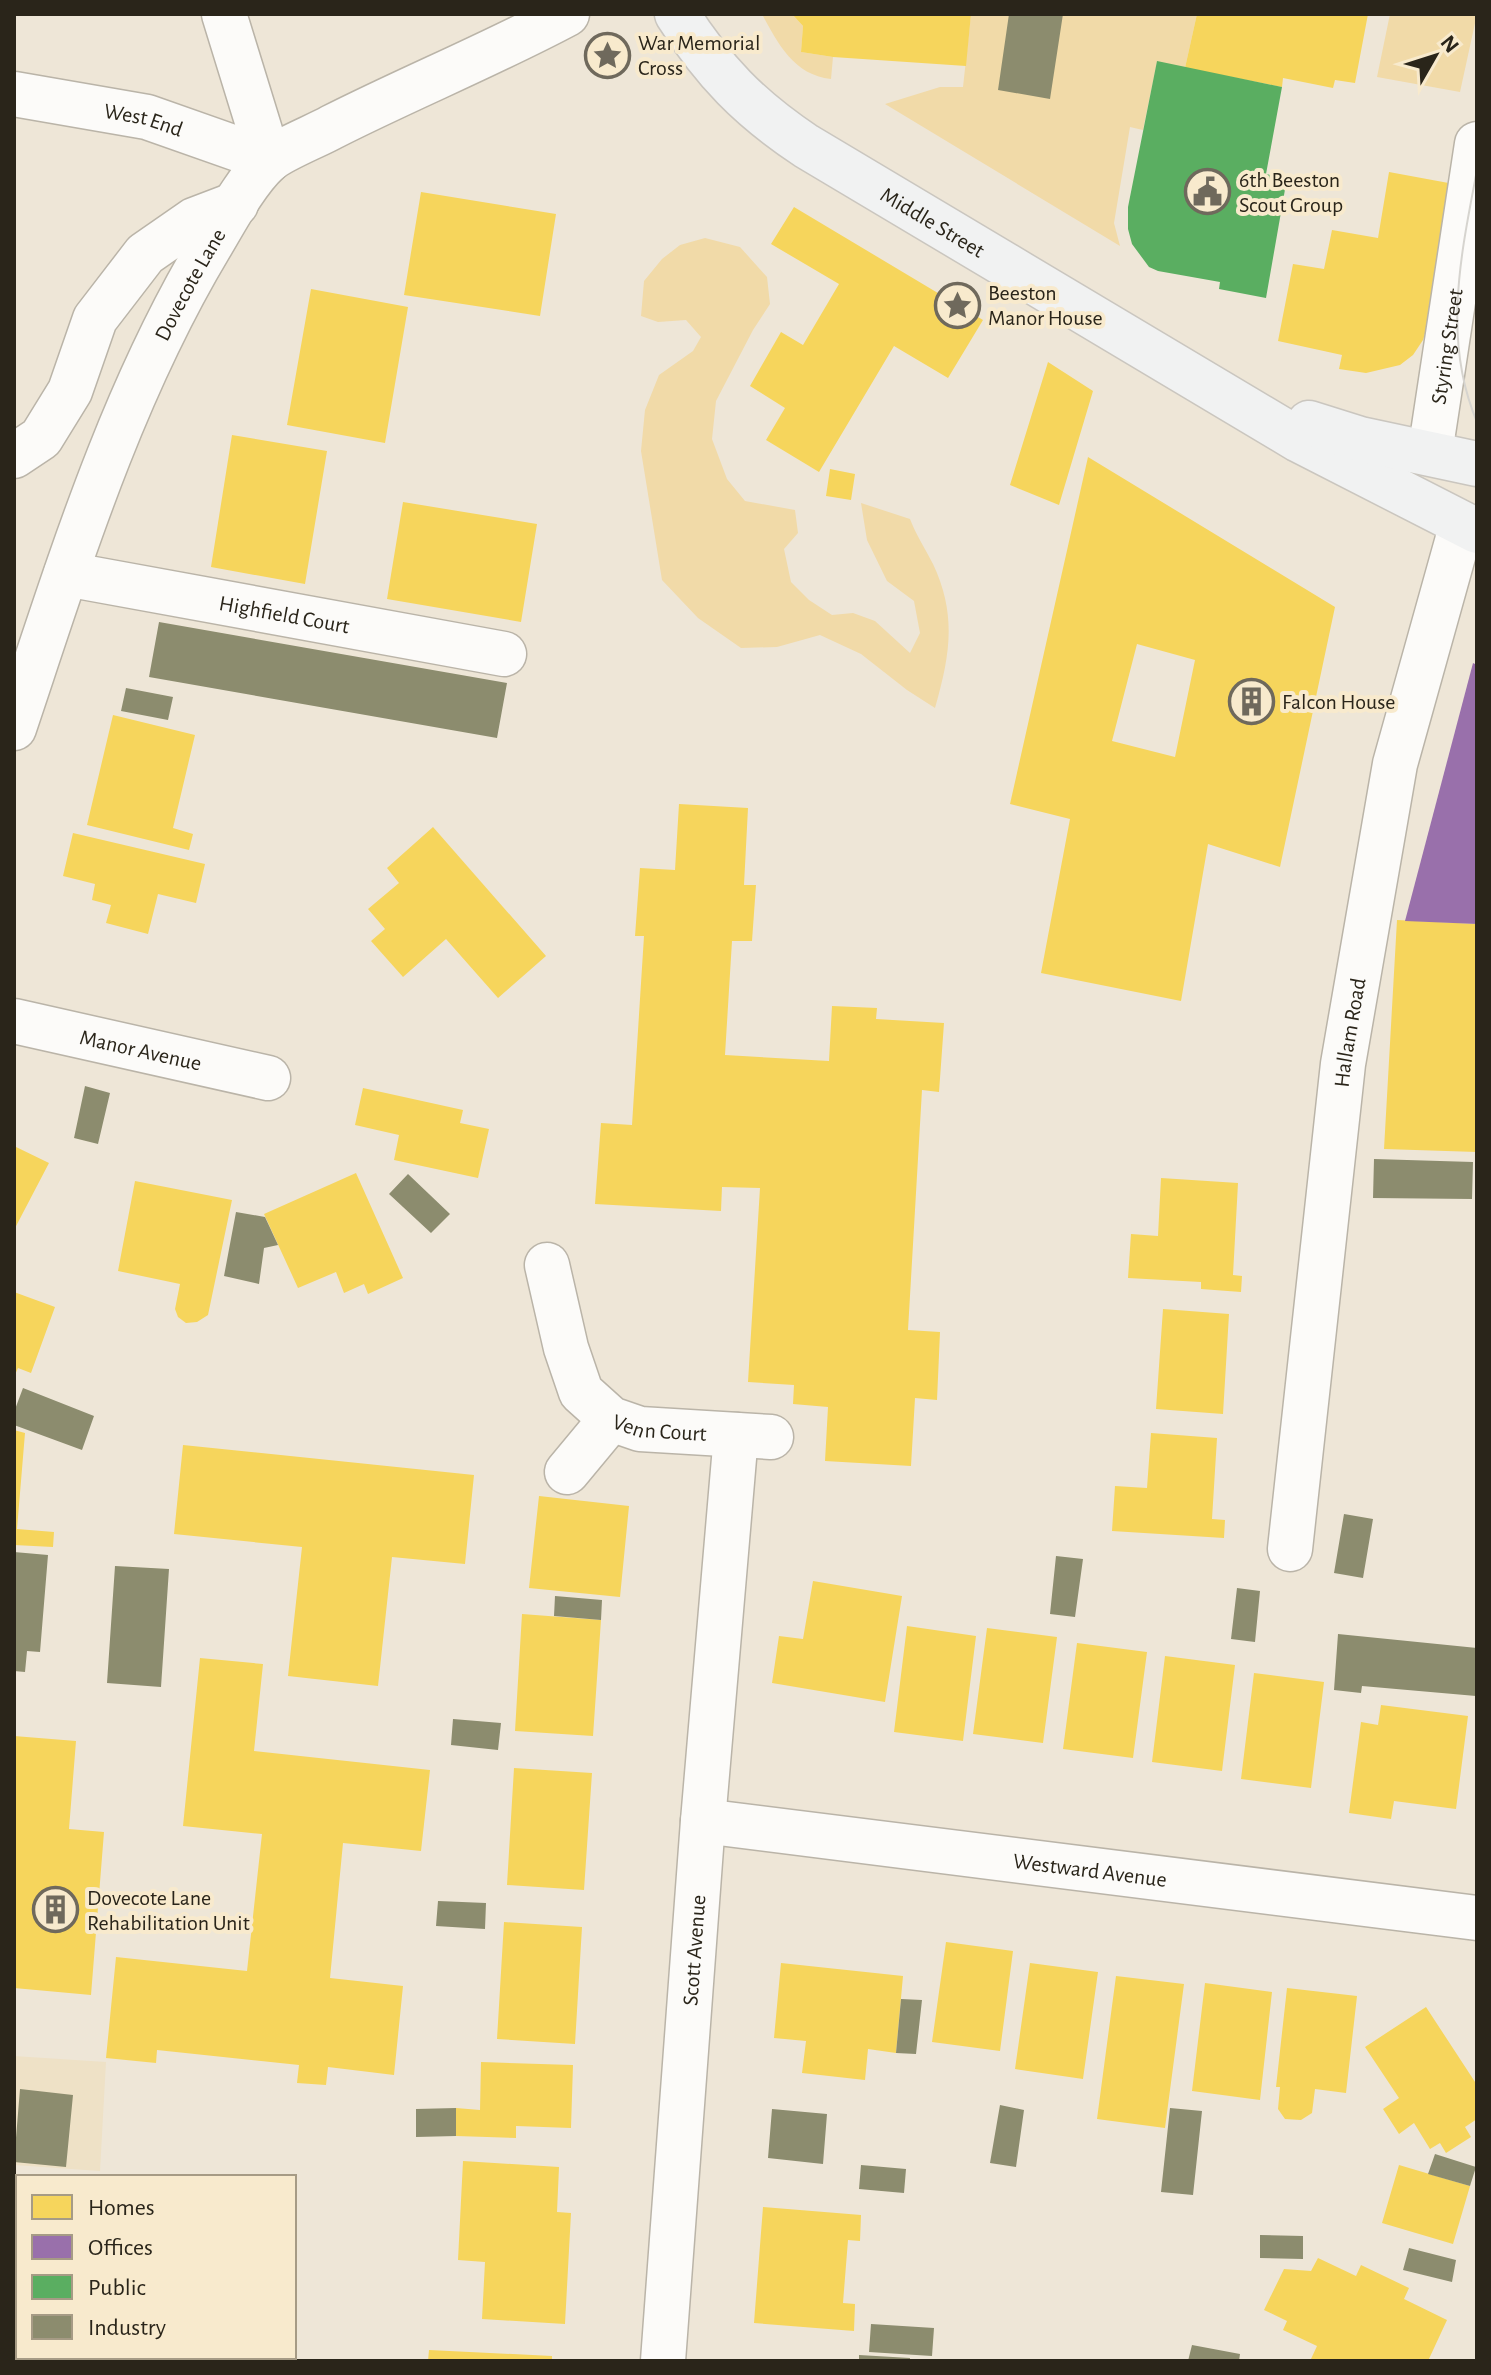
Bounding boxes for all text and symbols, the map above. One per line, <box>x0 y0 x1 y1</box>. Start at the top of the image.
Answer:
north arrow <box>1395 16 1475 96</box>
place icon: War Memorial Cross <box>583 31 631 79</box>
text: N <box>1436 31 1463 57</box>
place label: War Memorial Cross <box>638 32 760 79</box>
street label: West End <box>102 100 186 141</box>
public building icon: 6th Beeston Scout Group <box>1184 168 1232 216</box>
place label: 6th Beeston Scout Group <box>1239 169 1343 216</box>
street label: Middle Street <box>877 183 988 262</box>
street label: Dovecote Lane <box>151 225 230 344</box>
place icon: Beeston Manor House <box>933 281 981 329</box>
place label: Beeston Manor House <box>988 282 1103 329</box>
street label: Styring Street <box>1428 287 1467 406</box>
street label: Highfield Court <box>217 592 351 638</box>
building icon: Falcon House <box>1227 677 1275 725</box>
place label: Falcon House <box>1282 691 1395 713</box>
street label: Hallam Road <box>1331 976 1370 1088</box>
street label: Manor Avenue <box>78 1026 204 1075</box>
street label: Venn Court <box>610 1410 707 1445</box>
street label: Westward Avenue <box>1012 1850 1168 1891</box>
building icon: Dovecote Lane Rehabilitation Unit <box>32 1886 80 1934</box>
place label: Dovecote Lane Rehabilitation Unit <box>87 1887 250 1934</box>
street label: Scott Avenue <box>679 1894 710 2006</box>
legend <box>16 2175 296 2359</box>
text: Homes <box>88 2196 155 2220</box>
text: Offices <box>88 2236 153 2260</box>
text: Public <box>88 2276 146 2300</box>
text: Industry <box>88 2316 166 2340</box>

